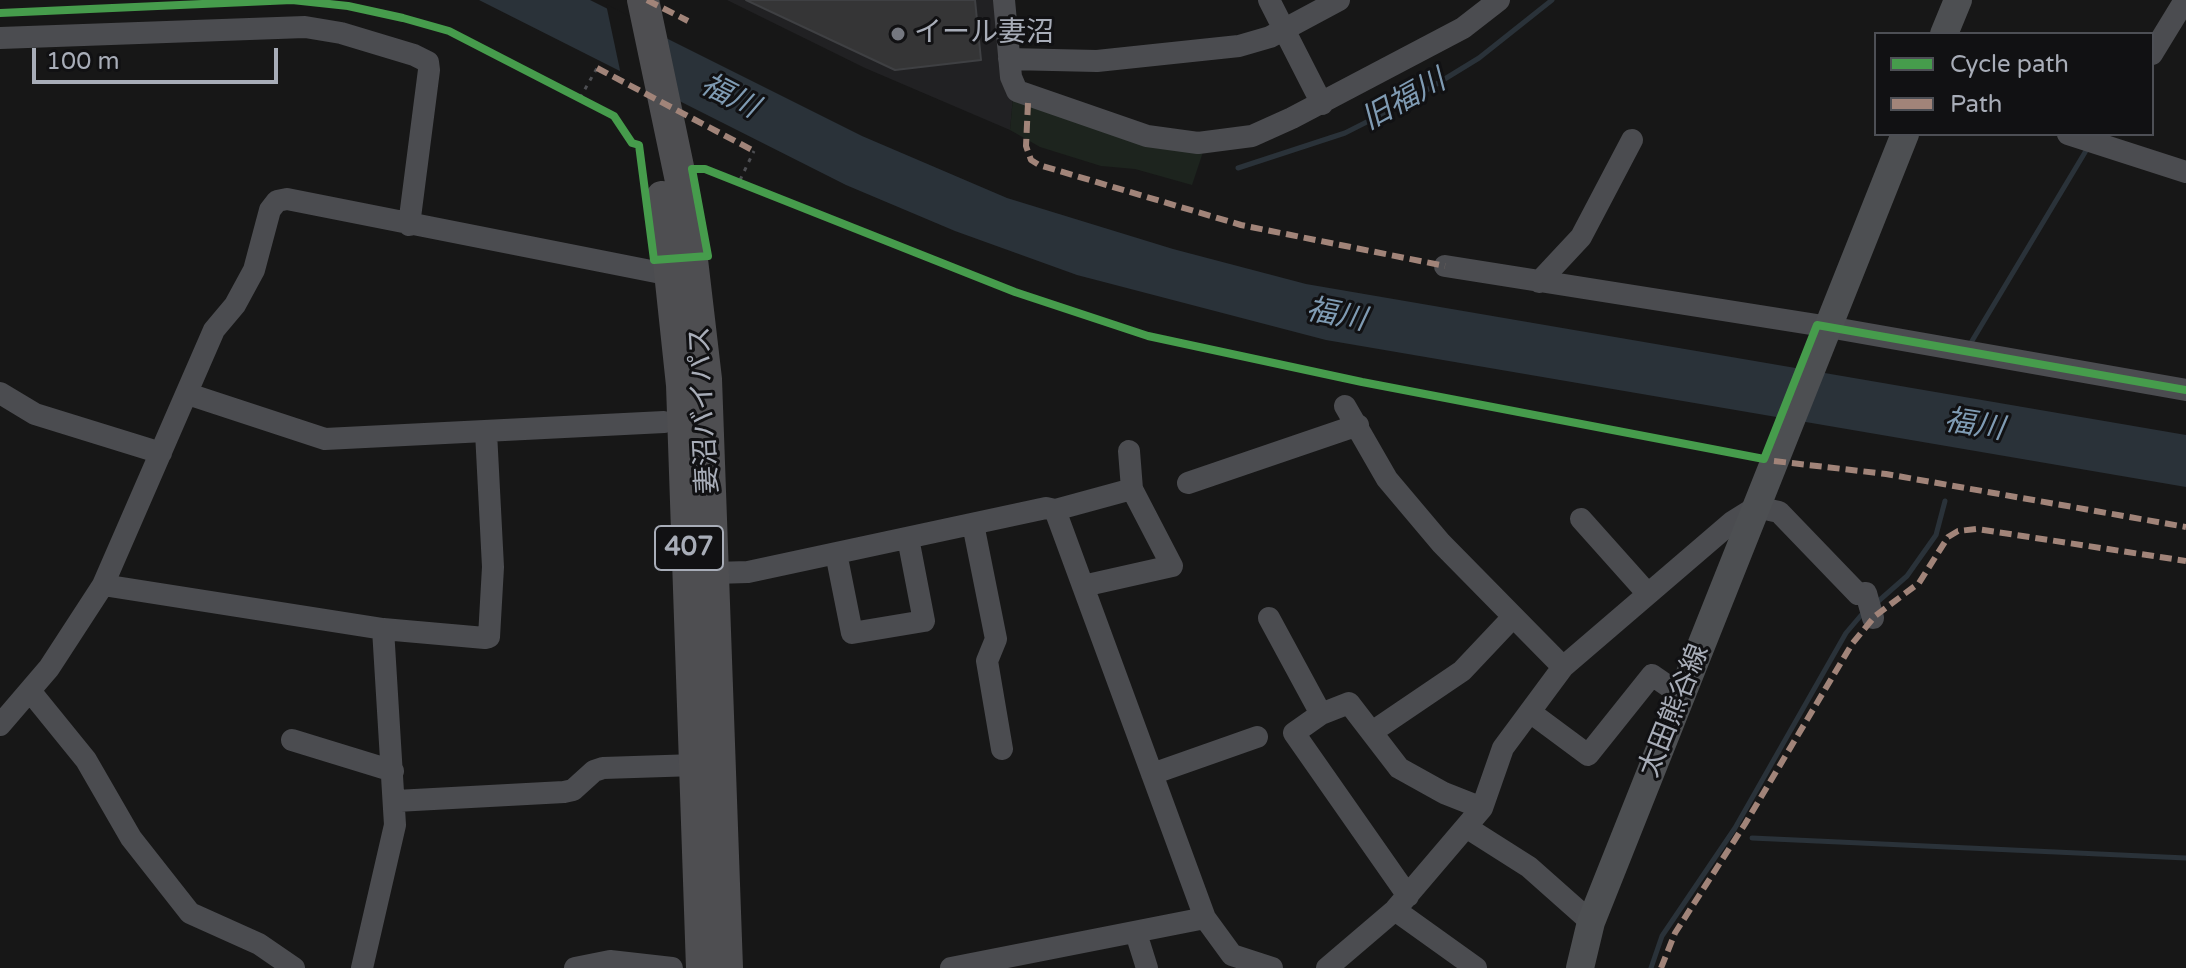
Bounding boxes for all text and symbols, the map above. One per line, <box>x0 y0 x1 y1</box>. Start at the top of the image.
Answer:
place label: イール妻沼 <box>914 17 1054 51</box>
marker: イール妻沼 <box>889 25 907 43</box>
scale bar <box>36 32 282 82</box>
legend <box>1874 32 2154 136</box>
text: 100 m <box>46 47 120 76</box>
text: Cycle path <box>1950 50 2069 79</box>
water label: 旧福川 <box>1356 63 1452 139</box>
water label: 福川 <box>694 67 764 127</box>
text: Path <box>1950 90 2003 119</box>
water label: 福川 <box>1303 293 1369 339</box>
street label: 妻沼バイパス <box>684 325 726 495</box>
water label: 福川 <box>1942 404 2006 448</box>
road number: 407 <box>655 526 723 570</box>
street label: 太田熊谷線 <box>1633 640 1717 782</box>

